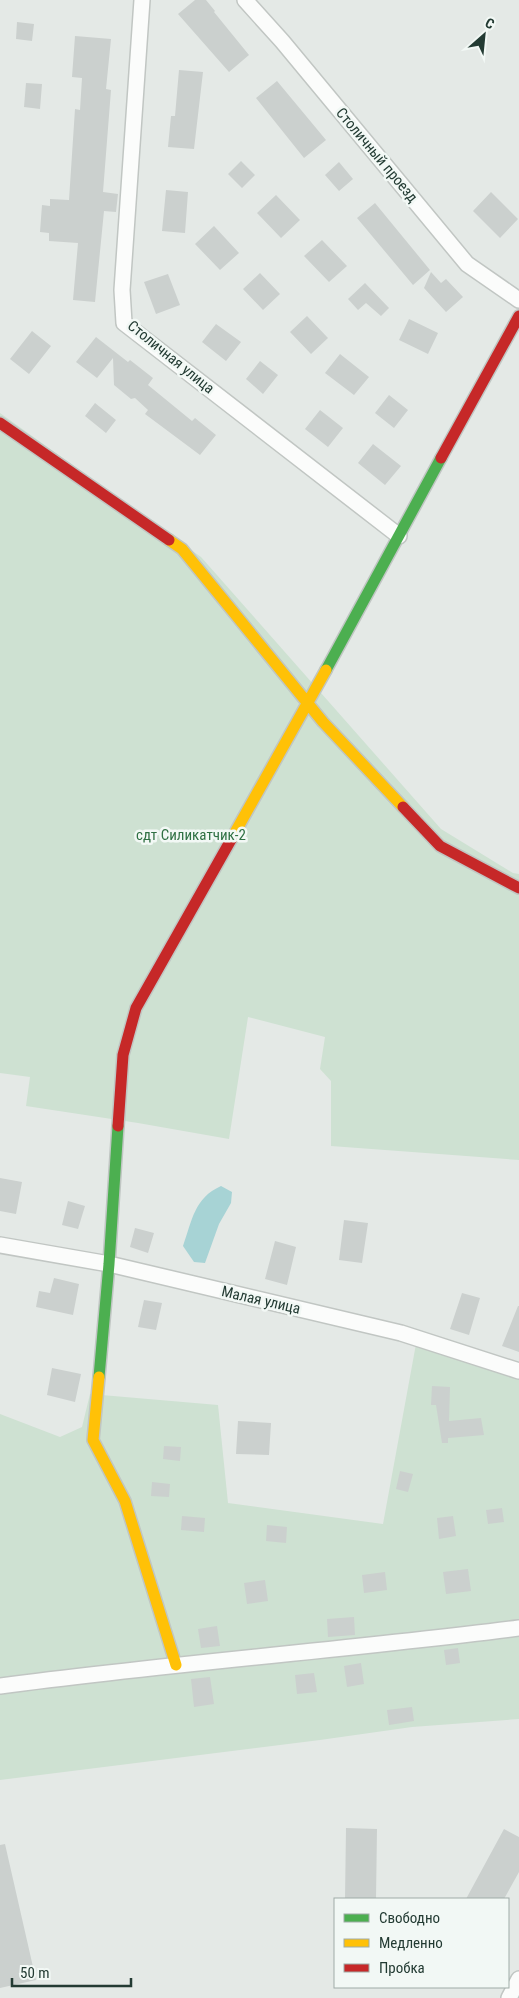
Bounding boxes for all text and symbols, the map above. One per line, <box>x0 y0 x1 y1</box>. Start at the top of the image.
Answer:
north arrow <box>459 10 509 60</box>
text: С <box>483 14 497 32</box>
street label: Столичный проезд <box>332 104 422 206</box>
street label: Столичная улица <box>124 317 218 397</box>
park label: сдт Силикатчик-2 <box>136 826 246 844</box>
street label: Малая улица <box>220 1282 302 1318</box>
legend <box>334 1898 509 1988</box>
text: Свободно <box>379 1909 440 1927</box>
text: Медленно <box>379 1934 443 1952</box>
scale bar <box>12 1956 131 1988</box>
text: Пробка <box>379 1959 425 1977</box>
text: 50 m <box>20 1964 50 1982</box>

